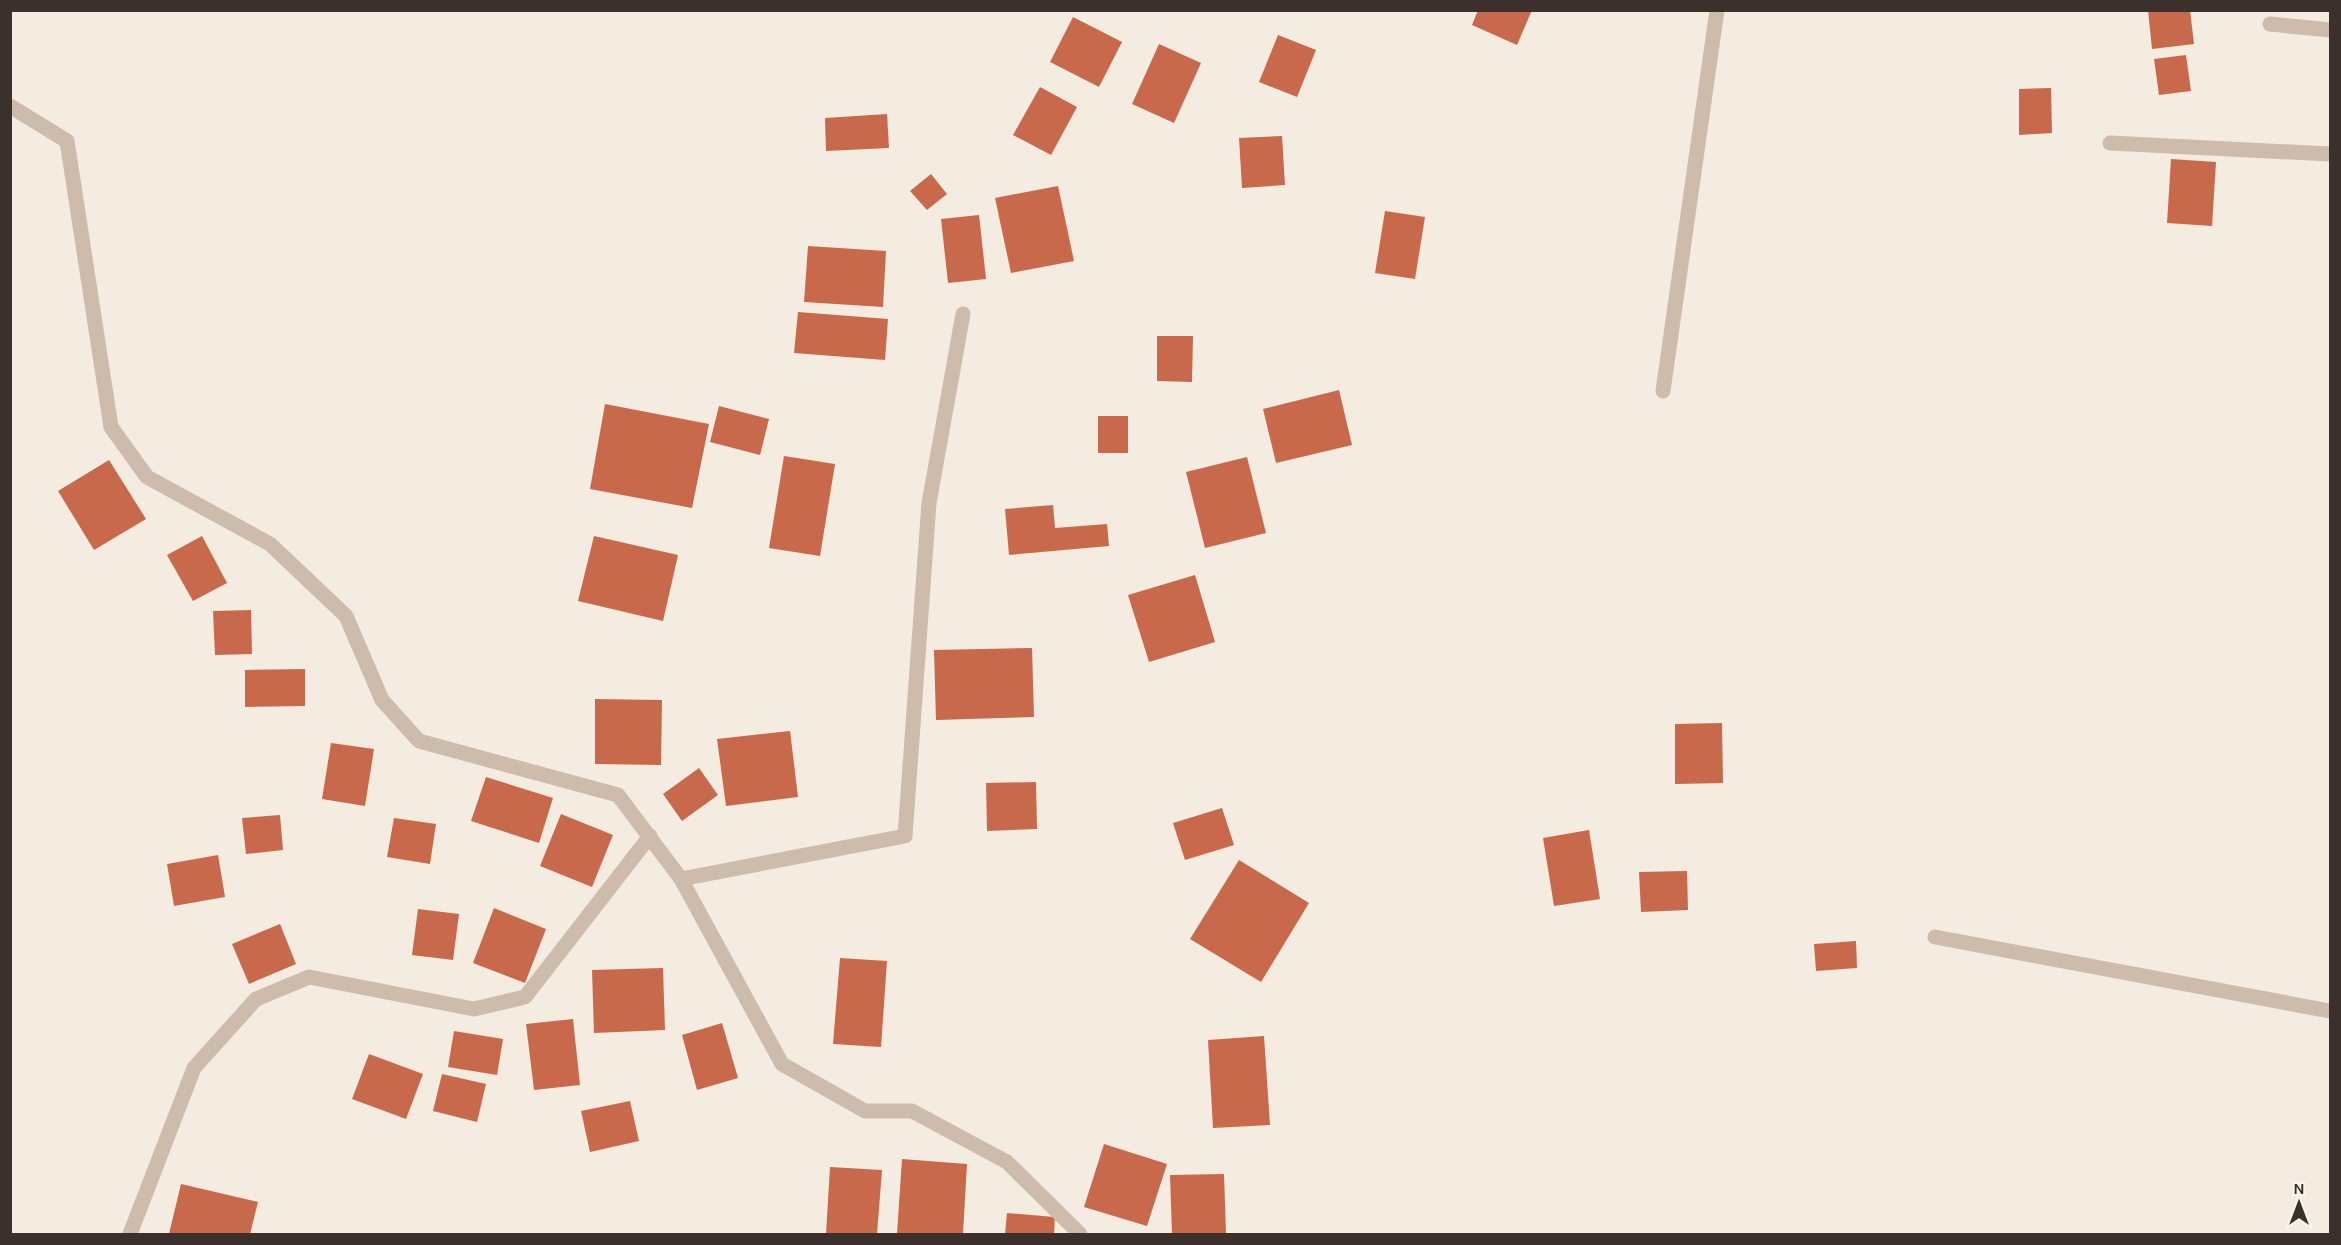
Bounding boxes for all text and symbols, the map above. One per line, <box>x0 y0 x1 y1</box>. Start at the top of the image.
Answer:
north arrow <box>2269 1173 2329 1233</box>
text: N <box>2293 1179 2305 1198</box>

